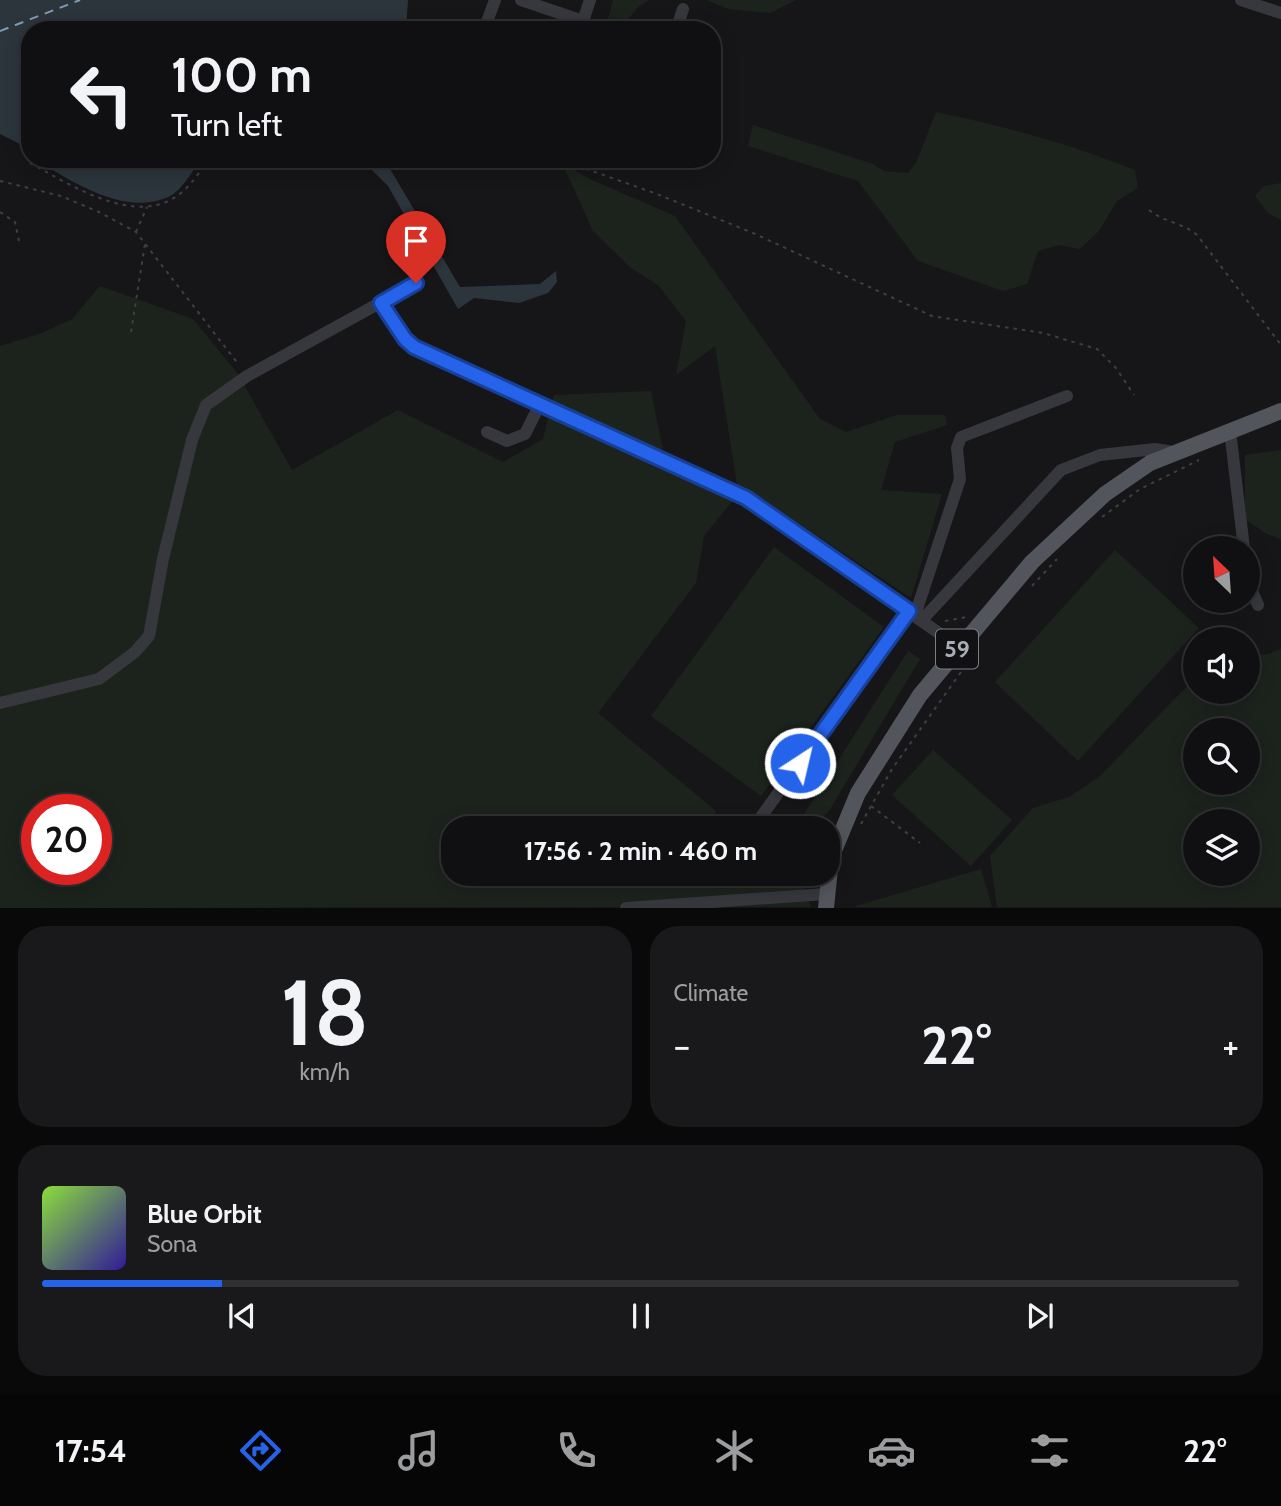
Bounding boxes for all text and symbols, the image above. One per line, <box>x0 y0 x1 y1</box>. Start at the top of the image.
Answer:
text: 100 m <box>171 45 312 104</box>
icon: left <box>56 49 147 140</box>
text: Turn left <box>171 105 282 144</box>
pin <box>386 211 446 283</box>
icon: arrive <box>397 222 435 260</box>
north arrow <box>1183 536 1260 612</box>
map controls <box>1183 536 1260 886</box>
button: sound <box>1183 627 1260 704</box>
road number: 59 <box>936 629 978 668</box>
button: search <box>1183 718 1260 795</box>
position arrow <box>763 726 837 800</box>
speed limit sign: 20 <box>21 794 112 885</box>
button: layers <box>1183 809 1260 886</box>
text: 17:56 · 2 min · 460 m <box>524 835 757 867</box>
text: 18 <box>280 957 369 1068</box>
text: Climate <box>674 979 748 1007</box>
text: 22° <box>921 1014 991 1077</box>
text: − <box>674 1022 690 1069</box>
text: + <box>1222 1022 1239 1069</box>
text: km/h <box>300 1058 350 1086</box>
text: Blue Orbit <box>147 1198 262 1230</box>
text: Sona <box>147 1230 197 1258</box>
icon: previous <box>223 1297 261 1335</box>
icon: pause <box>622 1297 660 1335</box>
icon: next <box>1021 1297 1059 1335</box>
icon: directions <box>236 1426 285 1475</box>
icon: music <box>394 1426 443 1475</box>
icon: phone <box>552 1426 601 1475</box>
icon: climate <box>710 1426 759 1475</box>
icon: car <box>867 1426 916 1475</box>
icon: filters <box>1025 1426 1074 1475</box>
text: 17:54 <box>54 1431 127 1470</box>
text: 22° <box>1183 1431 1226 1470</box>

